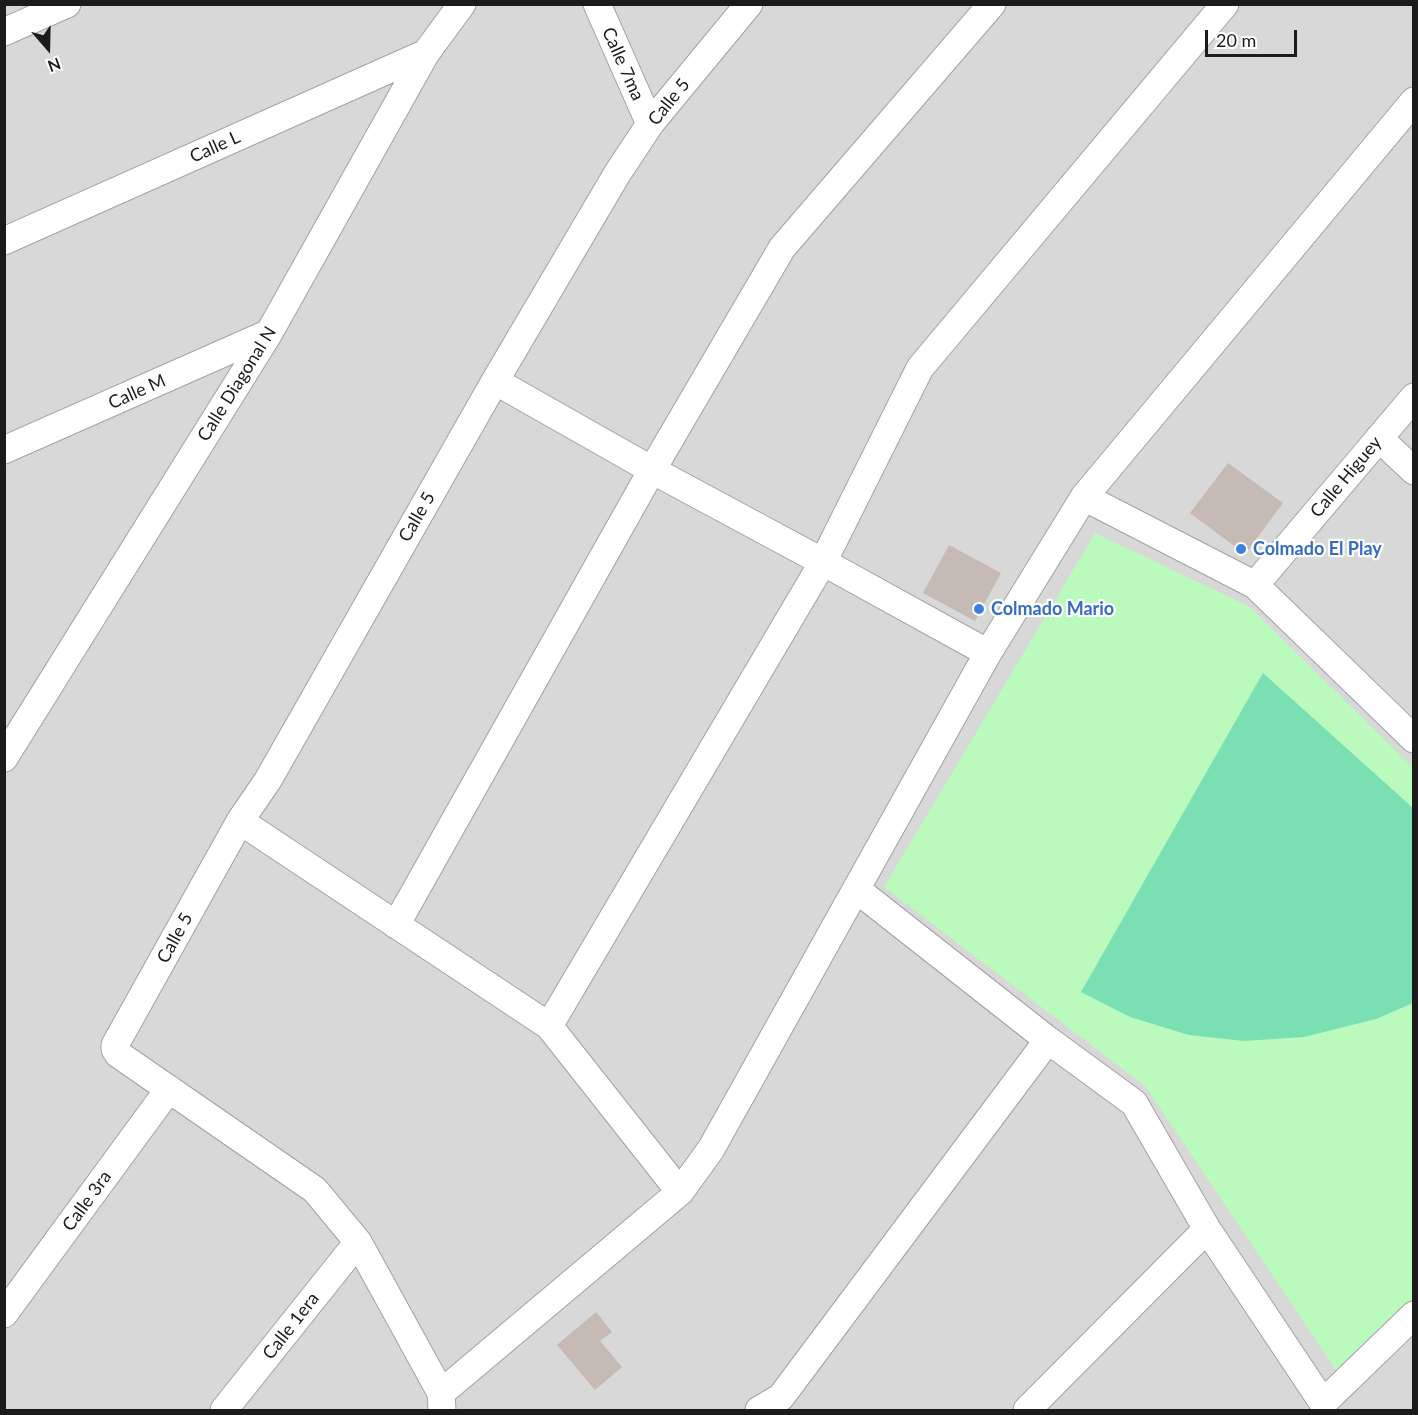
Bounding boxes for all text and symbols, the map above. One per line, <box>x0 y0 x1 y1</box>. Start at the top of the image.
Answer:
north arrow <box>18 18 78 78</box>
scale bar <box>1208 18 1300 56</box>
street label: Calle 7ma <box>597 24 649 104</box>
text: 20 m <box>1216 29 1256 51</box>
text: N <box>45 54 63 76</box>
street label: Calle 5 <box>644 74 694 130</box>
street label: Calle L <box>186 126 244 168</box>
street label: Calle Diagonal N <box>193 323 281 445</box>
street label: Calle M <box>105 370 169 414</box>
street label: Calle Higuey <box>1306 432 1386 522</box>
street label: Calle 5 <box>394 488 440 546</box>
place label: Colmado El Play <box>1253 538 1382 560</box>
marker: Colmado El Play <box>1234 542 1248 556</box>
place label: Colmado Mario <box>991 598 1114 620</box>
marker: Colmado Mario <box>972 602 986 616</box>
street label: Calle 5 <box>152 909 198 967</box>
street label: Calle 3ra <box>58 1167 116 1235</box>
street label: Calle 1era <box>258 1288 324 1364</box>

